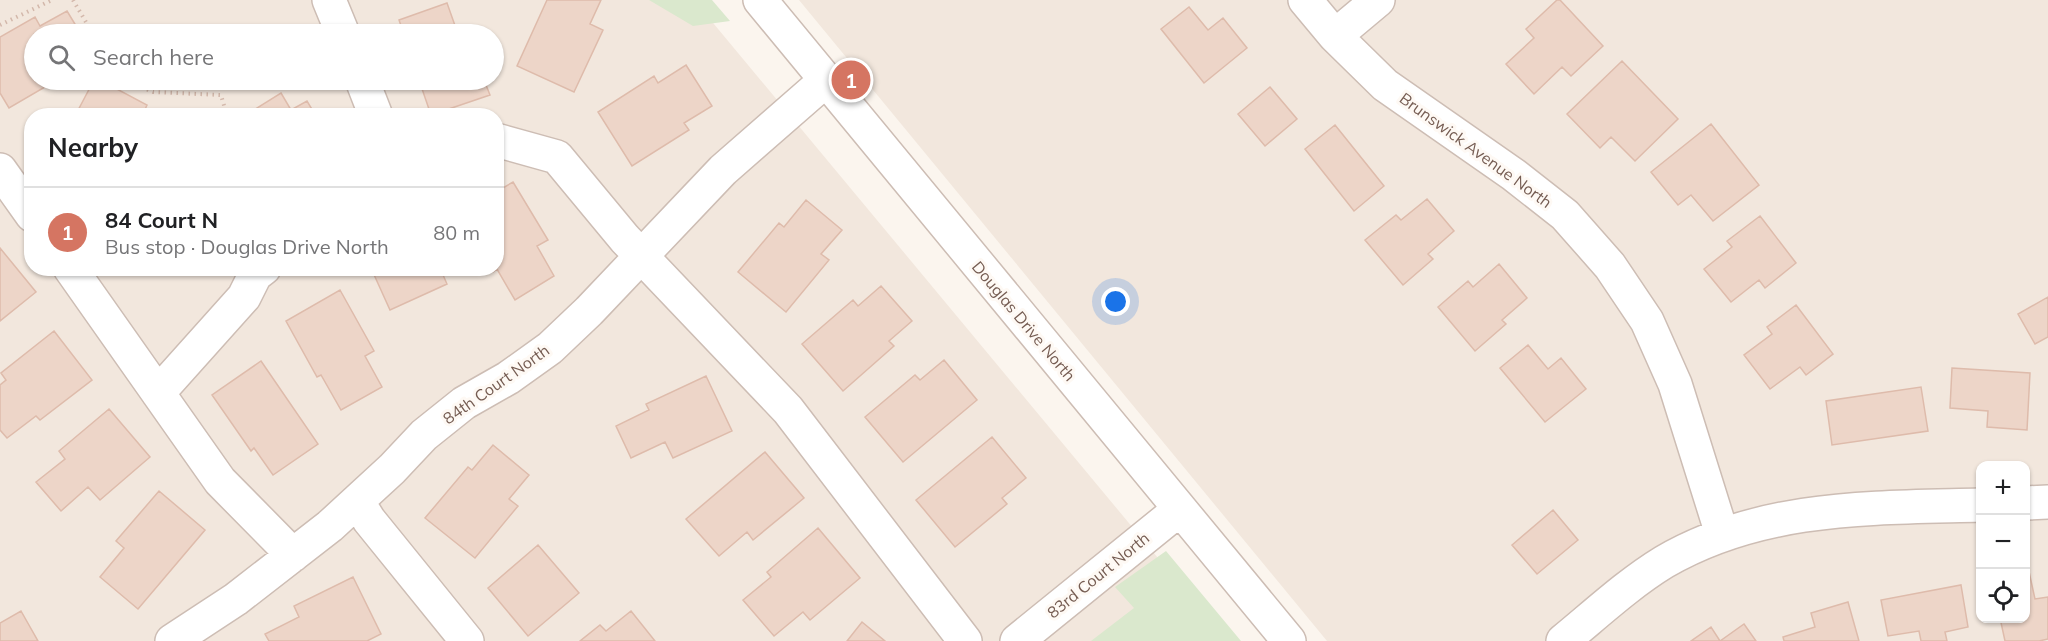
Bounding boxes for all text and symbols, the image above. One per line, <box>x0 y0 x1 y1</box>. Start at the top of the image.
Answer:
search box <box>24 24 504 90</box>
icon: search <box>45 41 78 74</box>
text: Search here <box>93 43 214 71</box>
pin: 1 <box>832 58 870 103</box>
street label: Brunswick Avenue North <box>1396 88 1556 212</box>
text: Nearby <box>48 131 138 164</box>
text: 84 Court N <box>105 206 218 234</box>
text: 1 <box>62 220 74 245</box>
text: 80 m <box>433 220 480 245</box>
text: Bus stop · Douglas Drive North <box>105 234 389 259</box>
street label: Douglas Drive North <box>968 257 1080 385</box>
your location <box>1101 287 1130 316</box>
street label: 84th Court North <box>439 340 553 428</box>
map controls <box>1976 461 2030 623</box>
button: + <box>1976 461 2030 515</box>
button: − <box>1976 515 2030 569</box>
street label: 83rd Court North <box>1043 528 1153 622</box>
button: locate <box>1976 569 2030 623</box>

